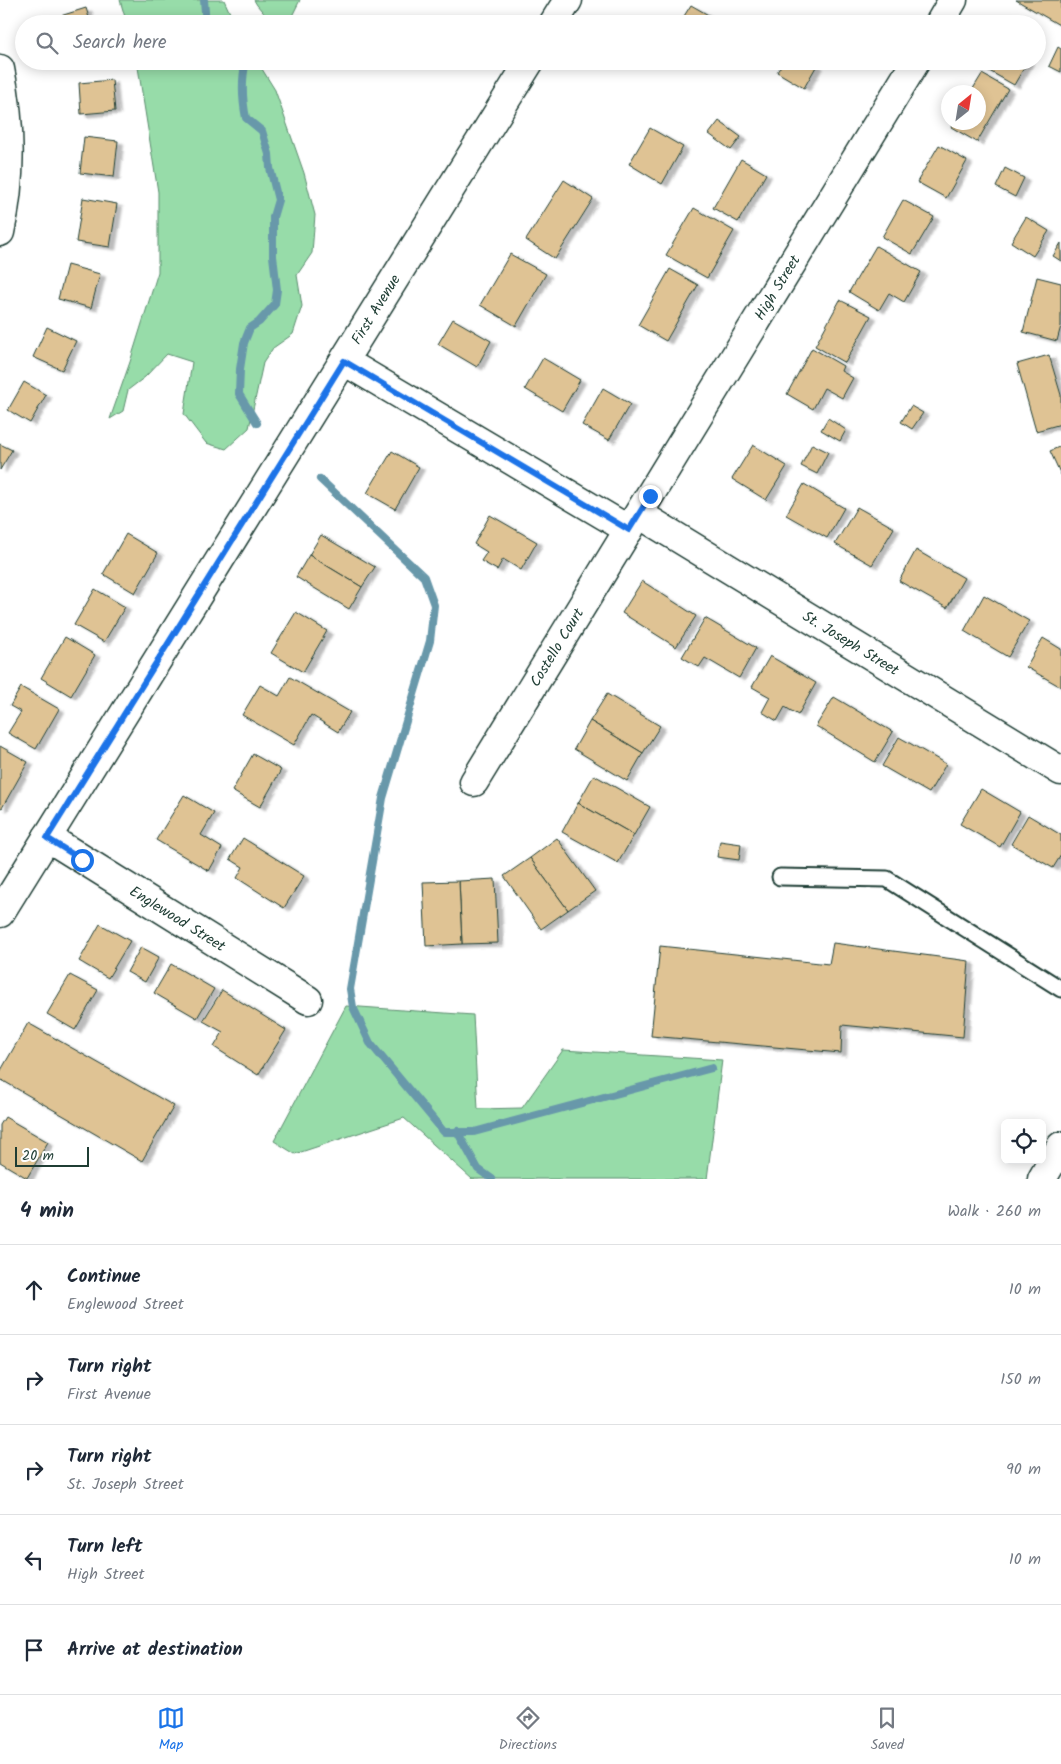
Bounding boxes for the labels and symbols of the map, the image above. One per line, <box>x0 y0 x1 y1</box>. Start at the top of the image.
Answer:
north arrow <box>941 85 986 130</box>
street label: High Street <box>749 251 807 325</box>
street label: First Avenue <box>345 270 408 350</box>
route end <box>639 485 662 508</box>
street label: Costello Court <box>524 604 591 692</box>
street label: St. Joseph Street <box>797 605 904 683</box>
route start <box>71 849 94 872</box>
street label: Englewood Street <box>124 880 230 959</box>
scale bar <box>15 1144 89 1167</box>

